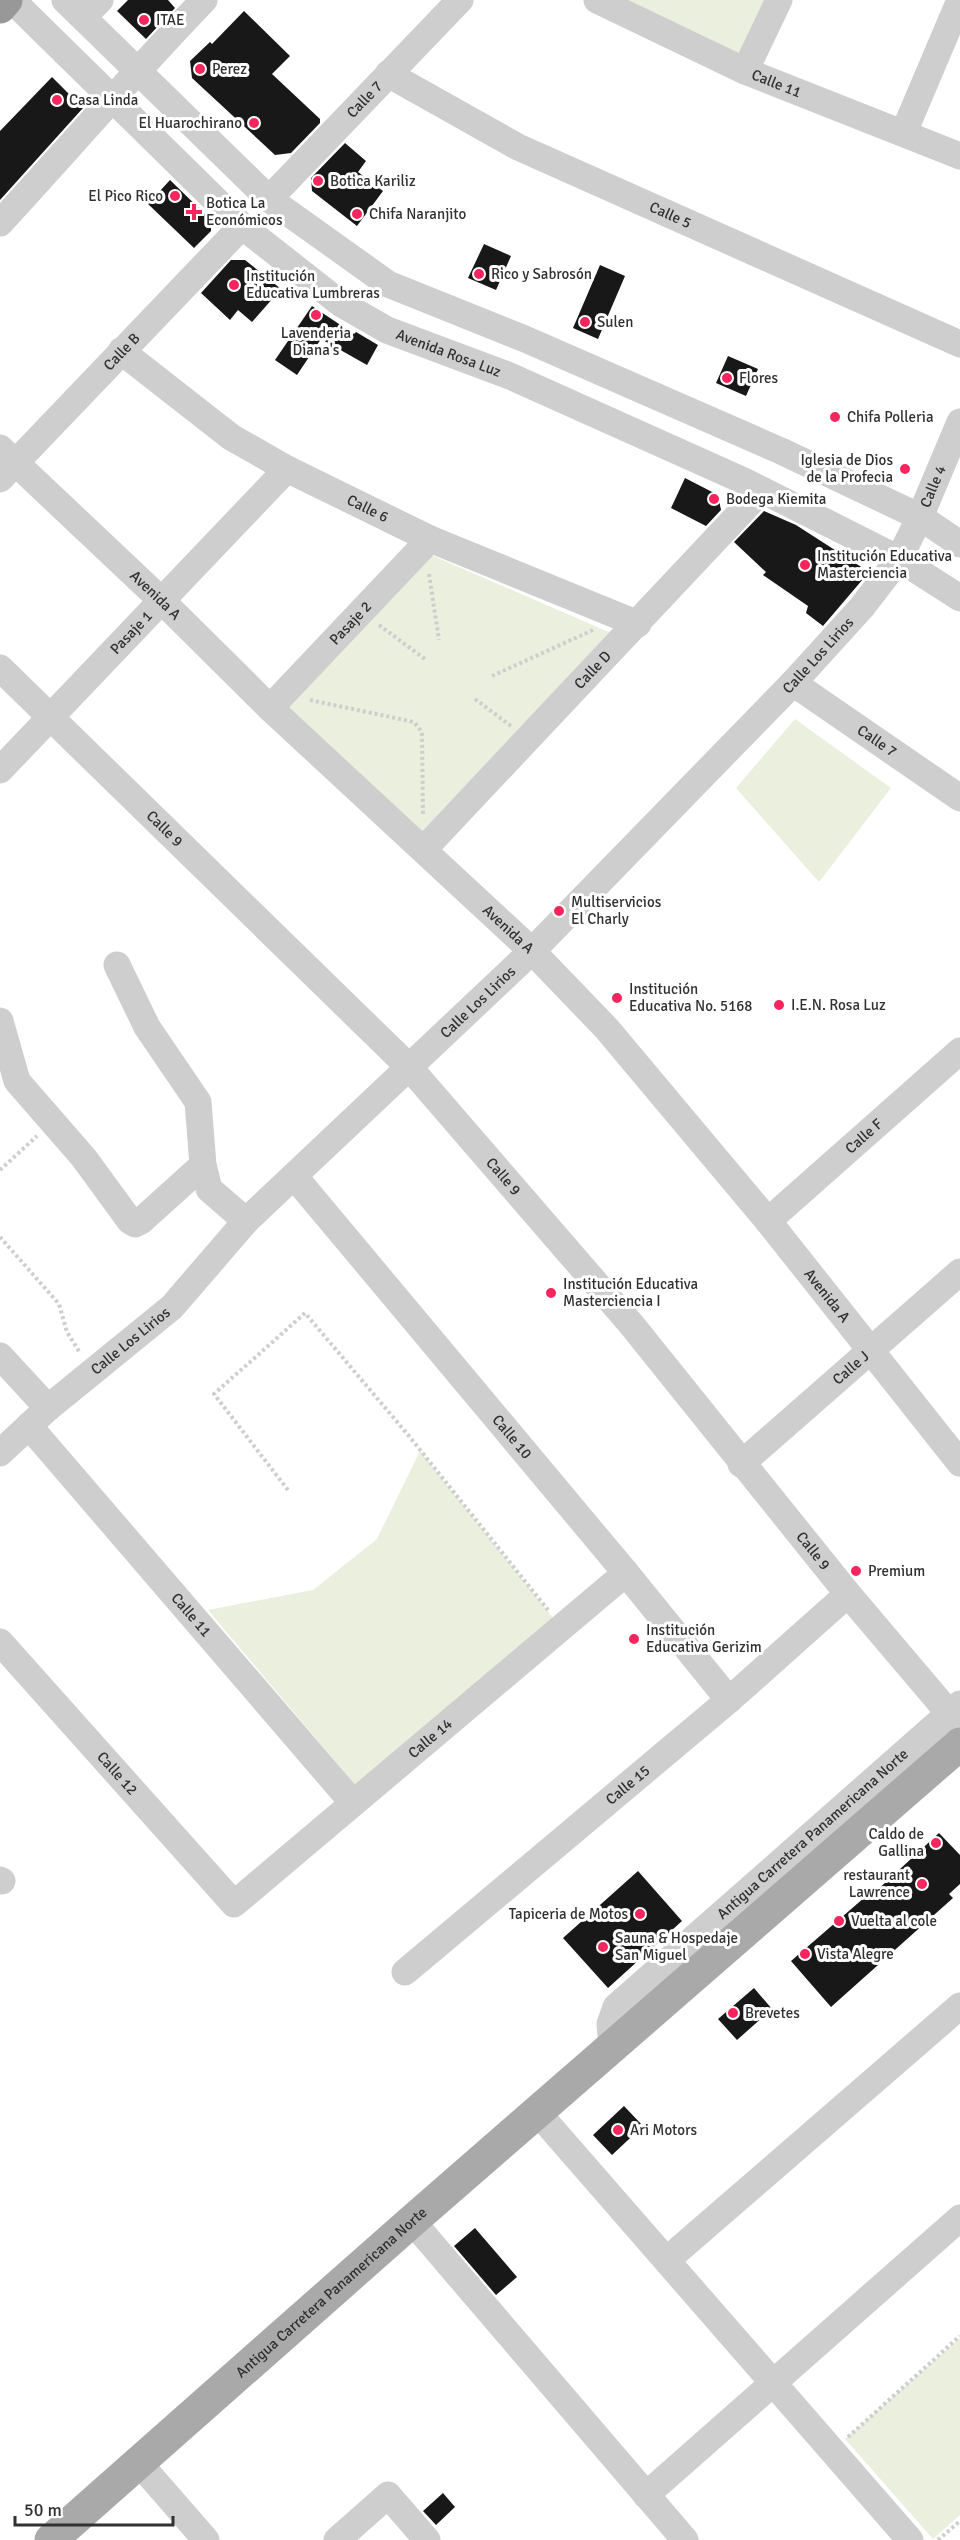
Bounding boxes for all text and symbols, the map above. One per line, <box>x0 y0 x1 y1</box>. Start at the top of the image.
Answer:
place label: ITAE <box>156 11 185 29</box>
marker: ITAE <box>137 13 151 27</box>
place label: Perez <box>212 60 247 78</box>
marker: Perez <box>193 62 207 76</box>
street label: Calle 11 <box>749 65 804 101</box>
street label: Calle 7 <box>343 77 386 122</box>
place label: Casa Linda <box>69 91 138 109</box>
marker: Casa Linda <box>50 93 64 107</box>
place label: El Huarochirano <box>139 114 242 132</box>
marker: El Huarochirano <box>247 116 261 130</box>
place label: Botica Kariliz <box>330 172 416 190</box>
marker: Botica Kariliz <box>311 174 325 188</box>
place label: El Pico Rico <box>88 187 163 205</box>
marker: El Pico Rico <box>168 189 182 203</box>
place label: Botica La Económicos <box>206 194 283 229</box>
street label: Calle 5 <box>647 198 694 232</box>
marker: Botica La Económicos <box>187 205 201 219</box>
place label: Chifa Naranjito <box>369 205 466 223</box>
marker: Chifa Naranjito <box>350 207 364 221</box>
place label: Rico y Sabrosón <box>491 265 592 283</box>
place label: Institución Educativa Lumbreras <box>246 267 380 302</box>
marker: Rico y Sabrosón <box>472 267 486 281</box>
marker: Institución Educativa Lumbreras <box>227 278 241 292</box>
marker: Lavenderia Diana's <box>309 308 323 322</box>
place label: Sulen <box>597 313 633 331</box>
marker: Sulen <box>578 315 592 329</box>
place label: Lavenderia Diana's <box>281 324 351 359</box>
street label: Avenida Rosa Luz <box>394 325 504 381</box>
street label: Calle B <box>100 329 144 374</box>
place label: Flores <box>739 369 779 387</box>
marker: Flores <box>720 371 734 385</box>
place label: Chifa Polleria <box>847 408 934 426</box>
marker: Chifa Polleria <box>828 410 842 424</box>
place label: Iglesia de Dios de la Profecia <box>800 451 893 486</box>
marker: Iglesia de Dios de la Profecia <box>898 462 912 476</box>
street label: Calle 4 <box>916 463 950 510</box>
place label: Bodega Kiemita <box>726 490 826 508</box>
street label: Calle 6 <box>344 491 391 526</box>
marker: Bodega Kiemita <box>707 492 721 506</box>
place label: Institución Educativa Masterciencia <box>817 547 952 582</box>
marker: Institución Educativa Masterciencia <box>798 558 812 572</box>
street label: Avenida A <box>126 567 185 623</box>
street label: Pasaje 2 <box>326 598 375 649</box>
street label: Pasaje 1 <box>106 607 156 658</box>
street label: Calle Los Lirios <box>779 613 858 697</box>
street label: Calle D <box>570 647 615 693</box>
street label: Calle 7 <box>854 721 900 761</box>
street label: Calle 9 <box>143 807 187 850</box>
place label: Multiservicios El Charly <box>571 893 662 928</box>
street label: Avenida A <box>479 901 538 957</box>
marker: Multiservicios El Charly <box>552 904 566 918</box>
street label: Calle Los Lirios <box>436 962 520 1042</box>
place label: Institución Educativa No. 5168 <box>629 980 752 1015</box>
marker: Institución Educativa No. 5168 <box>610 991 624 1005</box>
place label: I.E.N. Rosa Luz <box>791 996 886 1014</box>
marker: I.E.N. Rosa Luz <box>772 998 786 1012</box>
street label: Calle F <box>841 1115 886 1157</box>
street label: Calle 9 <box>482 1154 525 1199</box>
street label: Avenida A <box>800 1265 854 1326</box>
place label: Institución Educativa Masterciencia I <box>563 1275 698 1310</box>
marker: Institución Educativa Masterciencia I <box>544 1286 558 1300</box>
street label: Calle Los Lirios <box>87 1303 174 1379</box>
street label: Calle J <box>829 1347 873 1389</box>
street label: Calle 10 <box>488 1411 536 1463</box>
street label: Calle 9 <box>792 1528 834 1574</box>
place label: Premium <box>868 1562 925 1580</box>
marker: Premium <box>849 1564 863 1578</box>
street label: Calle 11 <box>167 1589 215 1640</box>
place label: Institución Educativa Gerizim <box>646 1621 762 1656</box>
marker: Institución Educativa Gerizim <box>627 1632 641 1646</box>
street label: Calle 14 <box>404 1715 456 1762</box>
street label: Antigua Carretera Panamericana Norte <box>713 1745 912 1923</box>
street label: Calle 12 <box>93 1748 141 1799</box>
street label: Calle 15 <box>602 1761 654 1809</box>
place label: Caldo de Gallina <box>869 1825 924 1860</box>
marker: Caldo de Gallina <box>929 1836 943 1850</box>
place label: restaurant Lawrence <box>843 1866 910 1901</box>
marker: restaurant Lawrence <box>915 1877 929 1891</box>
place label: Tapiceria de Motos <box>509 1905 628 1923</box>
marker: Tapiceria de Motos <box>633 1907 647 1921</box>
place label: Vuelta al cole <box>851 1912 937 1930</box>
marker: Vuelta al cole <box>832 1914 846 1928</box>
place label: Sauna & Hospedaje San Miguel <box>615 1929 738 1964</box>
marker: Sauna & Hospedaje San Miguel <box>596 1940 610 1954</box>
place label: Vista Alegre <box>817 1945 894 1963</box>
marker: Vista Alegre <box>798 1947 812 1961</box>
place label: Brevetes <box>745 2004 800 2022</box>
marker: Brevetes <box>726 2006 740 2020</box>
place label: Ari Motors <box>630 2121 698 2139</box>
marker: Ari Motors <box>611 2123 625 2137</box>
street label: Antigua Carretera Panamericana Norte <box>232 2203 431 2382</box>
scale bar <box>15 2489 172 2527</box>
text: 50 m <box>24 2499 62 2521</box>

